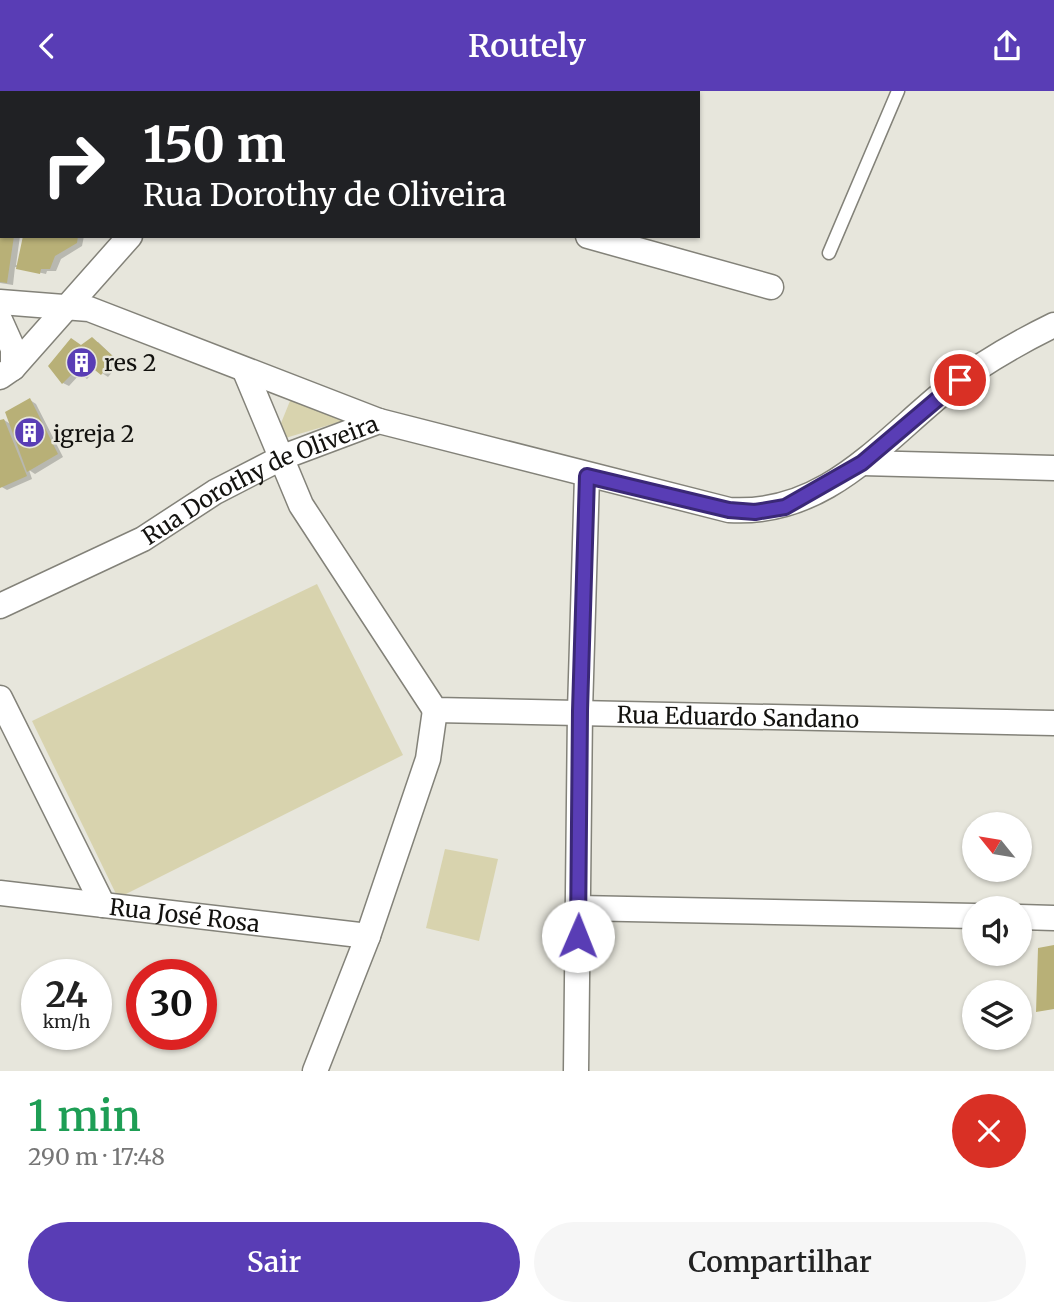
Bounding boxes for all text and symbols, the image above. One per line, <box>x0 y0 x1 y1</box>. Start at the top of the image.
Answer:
text: Routely <box>468 26 586 66</box>
icon: back <box>28 27 66 65</box>
icon: share <box>988 27 1026 65</box>
text: 150 m <box>143 114 286 175</box>
icon: right <box>28 119 119 210</box>
text: Rua Dorothy de Oliveira <box>143 175 506 215</box>
building icon: res 2 <box>64 345 98 379</box>
place label: res 2 <box>104 348 156 377</box>
pin <box>930 350 990 410</box>
icon: arrive <box>941 361 979 399</box>
street label: Rua Dorothy de Oliveira <box>136 408 382 550</box>
building icon: igreja 2 <box>13 416 47 450</box>
place label: igreja 2 <box>53 419 134 448</box>
street label: Rua Eduardo Sandano <box>616 699 859 733</box>
north arrow <box>962 812 1032 882</box>
map controls <box>962 812 1032 1050</box>
street label: Rua José Rosa <box>108 891 262 938</box>
button: sound <box>962 896 1032 966</box>
position arrow <box>541 899 615 973</box>
speed limit sign: 30 <box>126 959 217 1050</box>
text: 24 <box>45 973 88 1017</box>
button: layers <box>962 980 1032 1050</box>
text: km/h <box>43 1010 90 1033</box>
text: 1 min <box>28 1090 141 1142</box>
button: close <box>952 1094 1026 1168</box>
text: 290 m · 17:48 <box>28 1142 165 1171</box>
button: Sair <box>28 1222 520 1302</box>
button: Compartilhar <box>534 1222 1026 1302</box>

